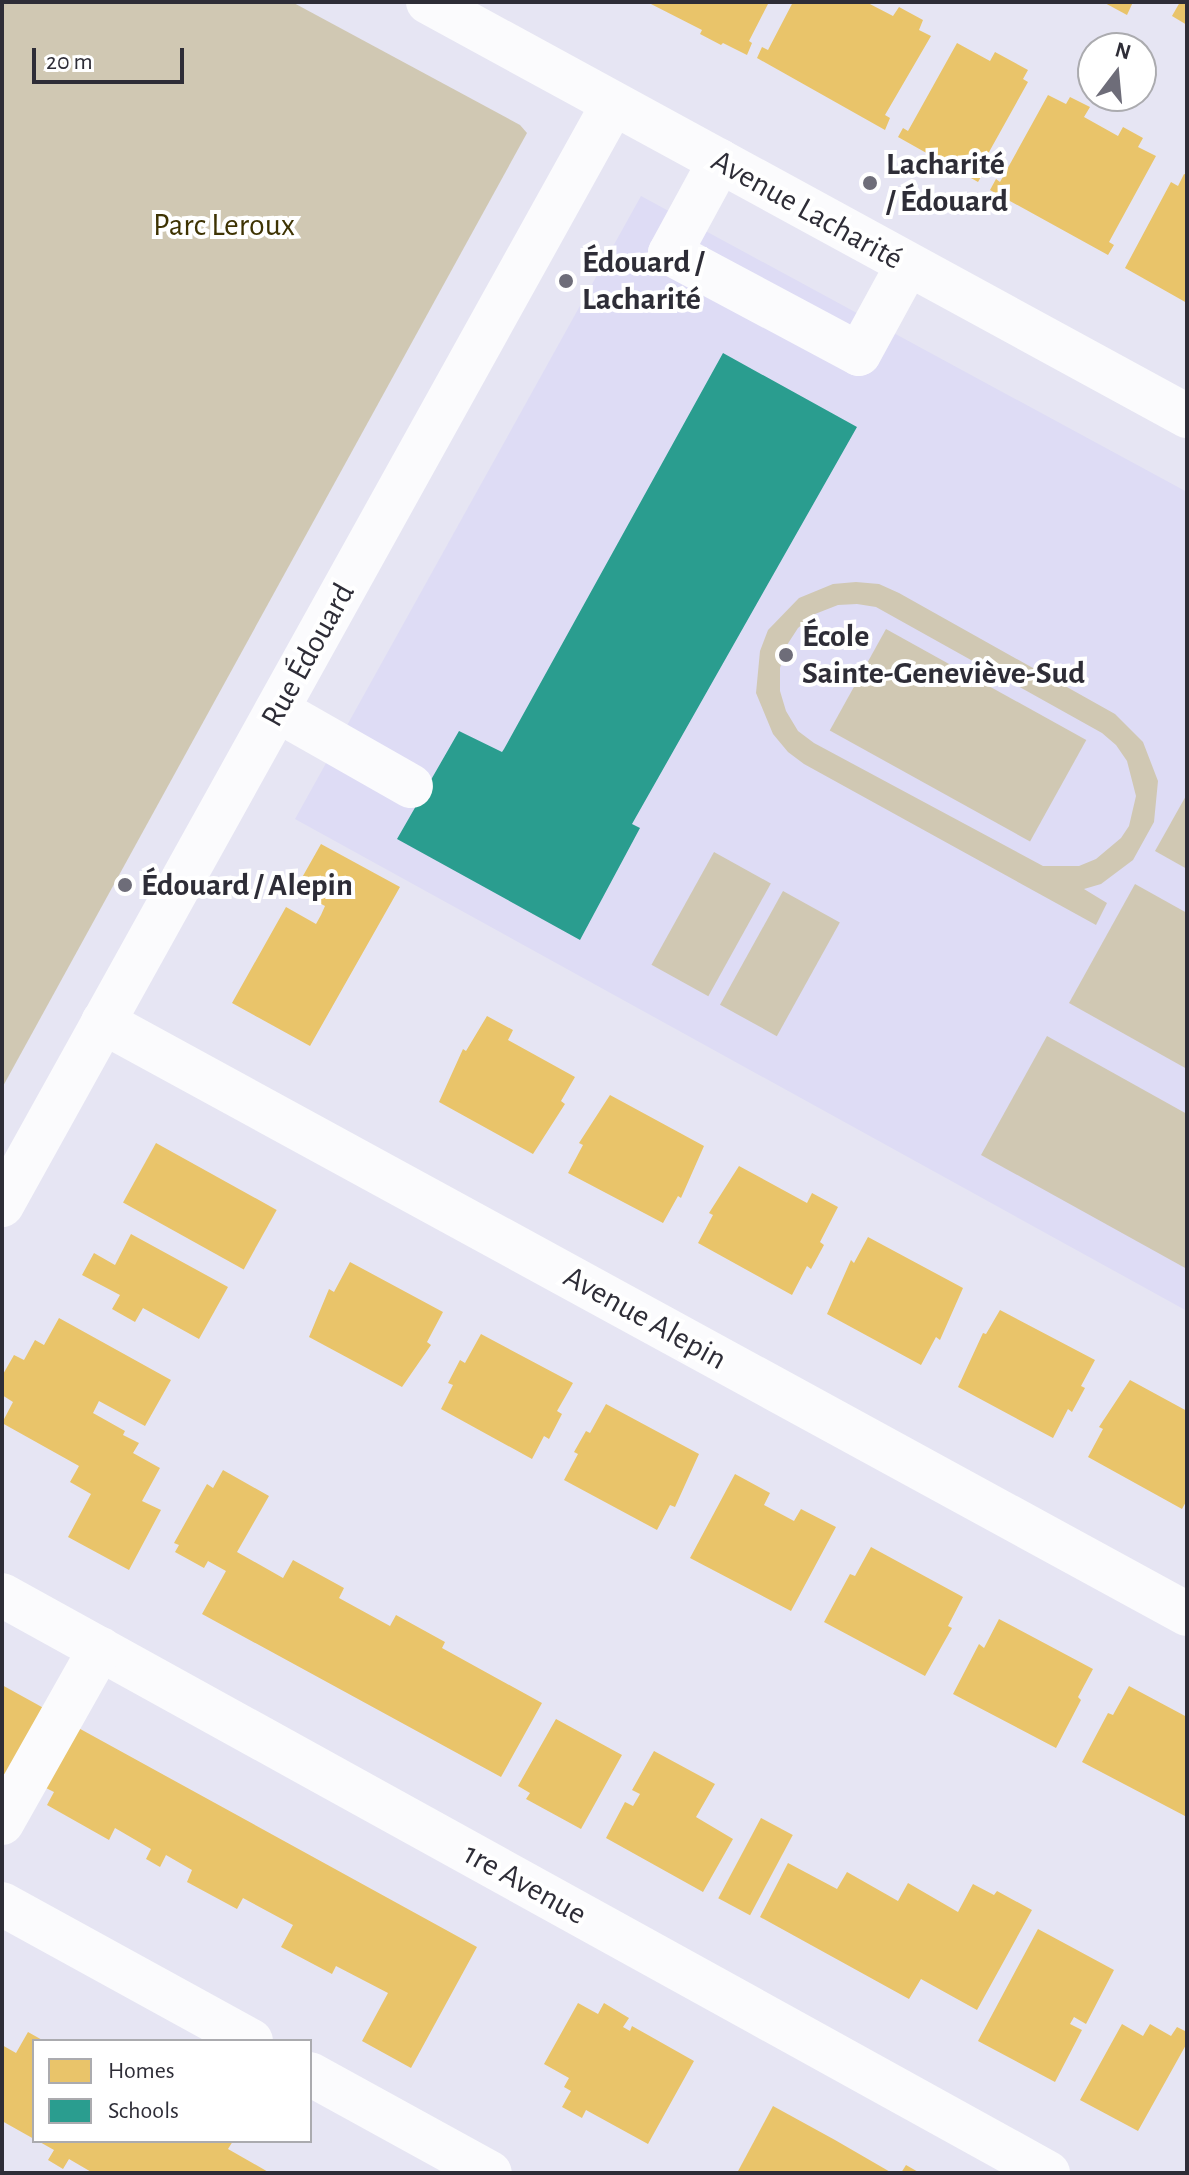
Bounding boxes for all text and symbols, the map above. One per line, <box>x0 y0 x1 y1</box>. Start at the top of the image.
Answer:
scale bar <box>36 32 188 82</box>
north arrow <box>1077 32 1157 112</box>
text: N <box>1113 38 1133 64</box>
text: 20 m <box>46 50 93 74</box>
street label: Avenue Lacharité <box>705 142 909 278</box>
place label: Lacharité / Édouard <box>886 146 1008 221</box>
marker: Lacharité / Édouard <box>861 174 879 192</box>
park label: Parc Leroux <box>153 206 295 244</box>
place label: Édouard / Lacharité <box>582 244 704 319</box>
marker: Édouard / Lacharité <box>557 272 575 290</box>
street label: Rue Édouard <box>253 577 363 733</box>
place label: École Sainte-Geneviève-Sud <box>802 618 1085 693</box>
marker: École Sainte-Geneviève-Sud <box>777 646 795 664</box>
place label: Édouard / Alepin <box>141 866 353 904</box>
marker: Édouard / Alepin <box>116 876 134 894</box>
street label: Avenue Alepin <box>557 1258 733 1378</box>
street label: 1re Avenue <box>457 1835 593 1933</box>
legend <box>32 2039 312 2143</box>
text: Homes <box>108 2059 175 2083</box>
text: Schools <box>108 2099 179 2123</box>

